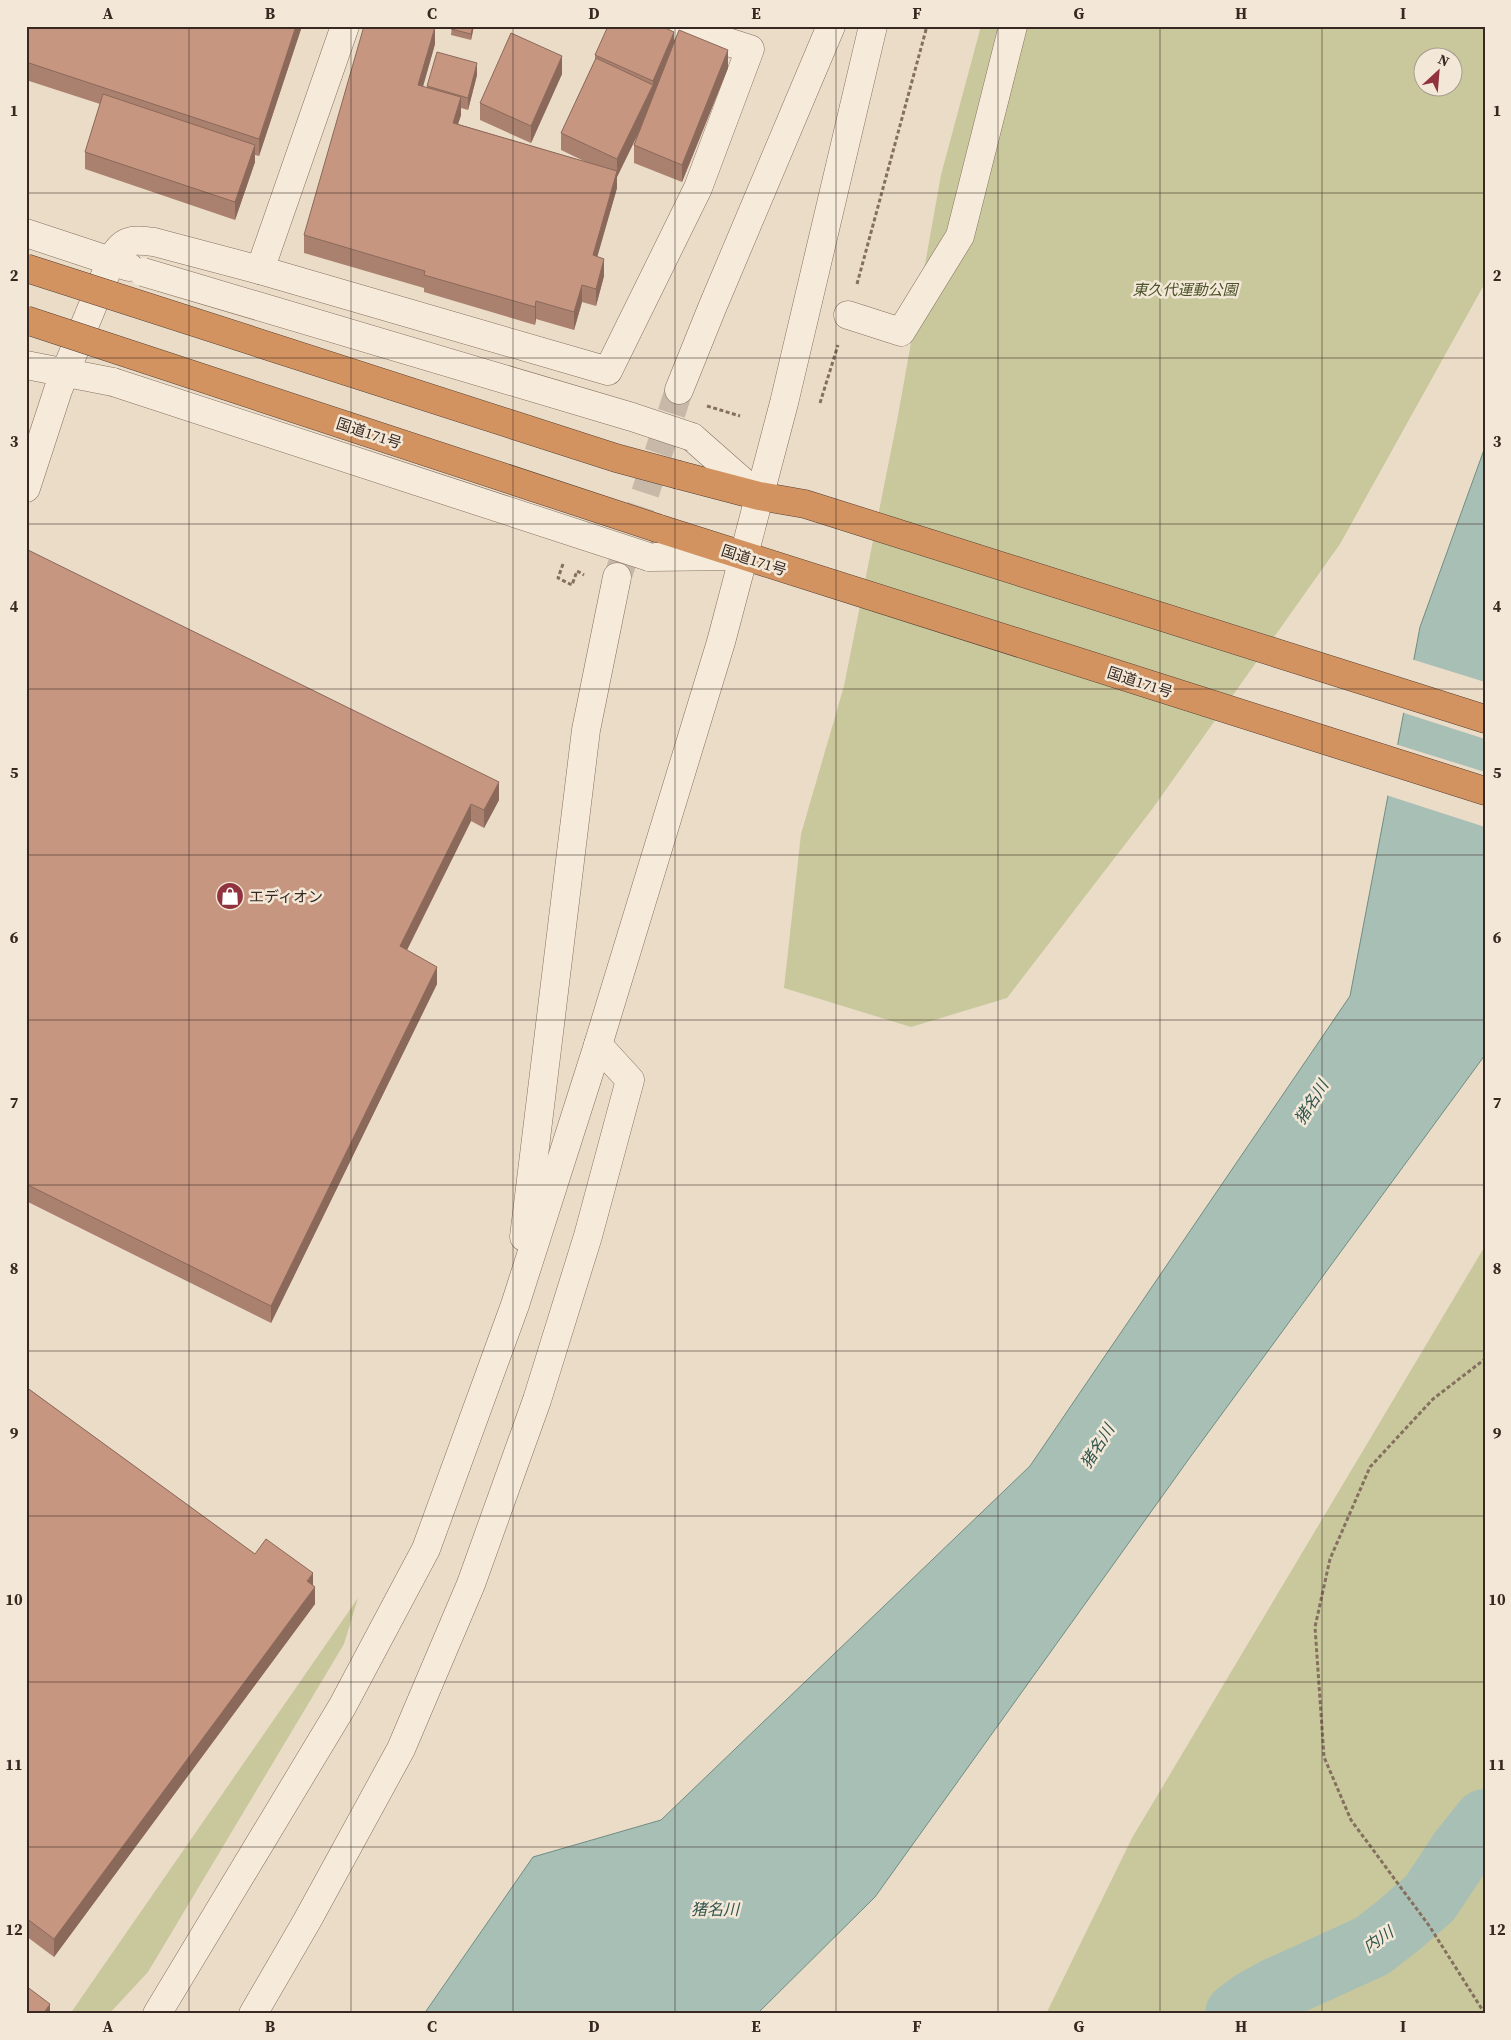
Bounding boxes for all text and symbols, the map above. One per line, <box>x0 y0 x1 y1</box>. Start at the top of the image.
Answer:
text: A <box>103 2 114 24</box>
text: B <box>265 2 276 24</box>
text: C <box>427 2 437 24</box>
text: D <box>588 2 600 24</box>
text: E <box>751 2 761 24</box>
text: F <box>912 2 922 24</box>
text: G <box>1074 2 1085 24</box>
text: H <box>1235 2 1247 24</box>
text: I <box>1400 2 1406 24</box>
north arrow <box>1414 48 1464 98</box>
text: N <box>1435 49 1453 72</box>
text: 1 <box>10 99 18 121</box>
text: 1 <box>1493 99 1501 121</box>
text: 2 <box>10 264 19 286</box>
text: 2 <box>1493 264 1502 286</box>
park label: 東久代運動公園 <box>1132 279 1239 300</box>
street label: 国道171号 <box>334 413 404 453</box>
text: 3 <box>10 430 19 452</box>
text: 3 <box>1493 430 1502 452</box>
street label: 国道171号 <box>719 540 789 580</box>
text: 4 <box>10 595 19 617</box>
text: 4 <box>1493 595 1502 617</box>
street label: 国道171号 <box>1105 662 1175 702</box>
text: 5 <box>10 761 19 783</box>
text: 5 <box>1493 761 1502 783</box>
shop icon: エディオン <box>215 881 245 911</box>
place label: エディオン <box>249 886 323 907</box>
text: 6 <box>10 926 19 948</box>
text: 6 <box>1493 926 1502 948</box>
water label: 猪名川 <box>1289 1074 1334 1128</box>
text: 7 <box>10 1091 19 1113</box>
text: 7 <box>1493 1091 1502 1113</box>
text: 8 <box>10 1257 18 1279</box>
text: 8 <box>1493 1257 1501 1279</box>
water label: 猪名川 <box>1075 1418 1120 1472</box>
text: 9 <box>10 1422 19 1444</box>
text: 9 <box>1493 1422 1502 1444</box>
text: 10 <box>5 1588 23 1610</box>
text: 10 <box>1488 1588 1506 1610</box>
text: 11 <box>5 1753 23 1775</box>
text: 11 <box>1488 1753 1506 1775</box>
water label: 猪名川 <box>691 1898 741 1920</box>
text: 12 <box>5 1918 23 1940</box>
text: 12 <box>1488 1918 1506 1940</box>
water label: 内川 <box>1359 1920 1399 1957</box>
text: A <box>103 2015 114 2037</box>
text: B <box>265 2015 276 2037</box>
text: C <box>427 2015 437 2037</box>
text: D <box>588 2015 600 2037</box>
text: E <box>751 2015 761 2037</box>
text: F <box>912 2015 922 2037</box>
text: G <box>1074 2015 1085 2037</box>
text: H <box>1235 2015 1247 2037</box>
text: I <box>1400 2015 1406 2037</box>

